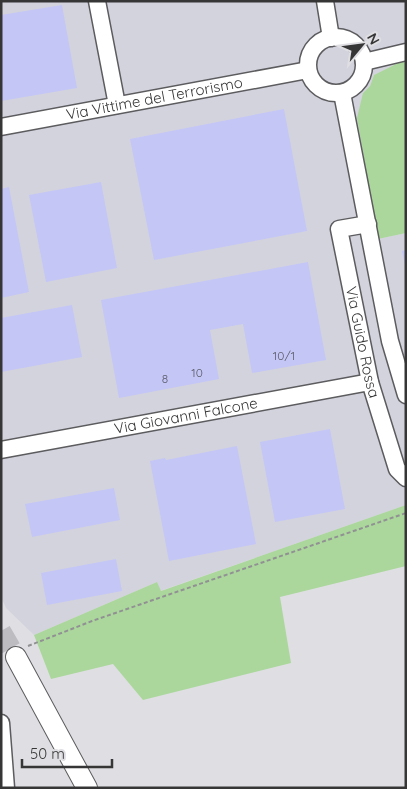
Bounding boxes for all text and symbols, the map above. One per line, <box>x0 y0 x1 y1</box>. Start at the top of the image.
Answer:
north arrow <box>337 20 387 70</box>
text: N <box>363 30 384 48</box>
street label: Via Vittime del Terrorismo <box>64 72 244 124</box>
street label: Via Guido Rossa <box>342 285 384 400</box>
house number: 10/1 <box>273 348 295 363</box>
house number: 10 <box>191 365 203 380</box>
house number: 8 <box>162 371 168 386</box>
street label: Via Giovanni Falcone <box>113 393 259 438</box>
scale bar <box>22 736 112 768</box>
text: 50 m <box>30 744 65 763</box>

